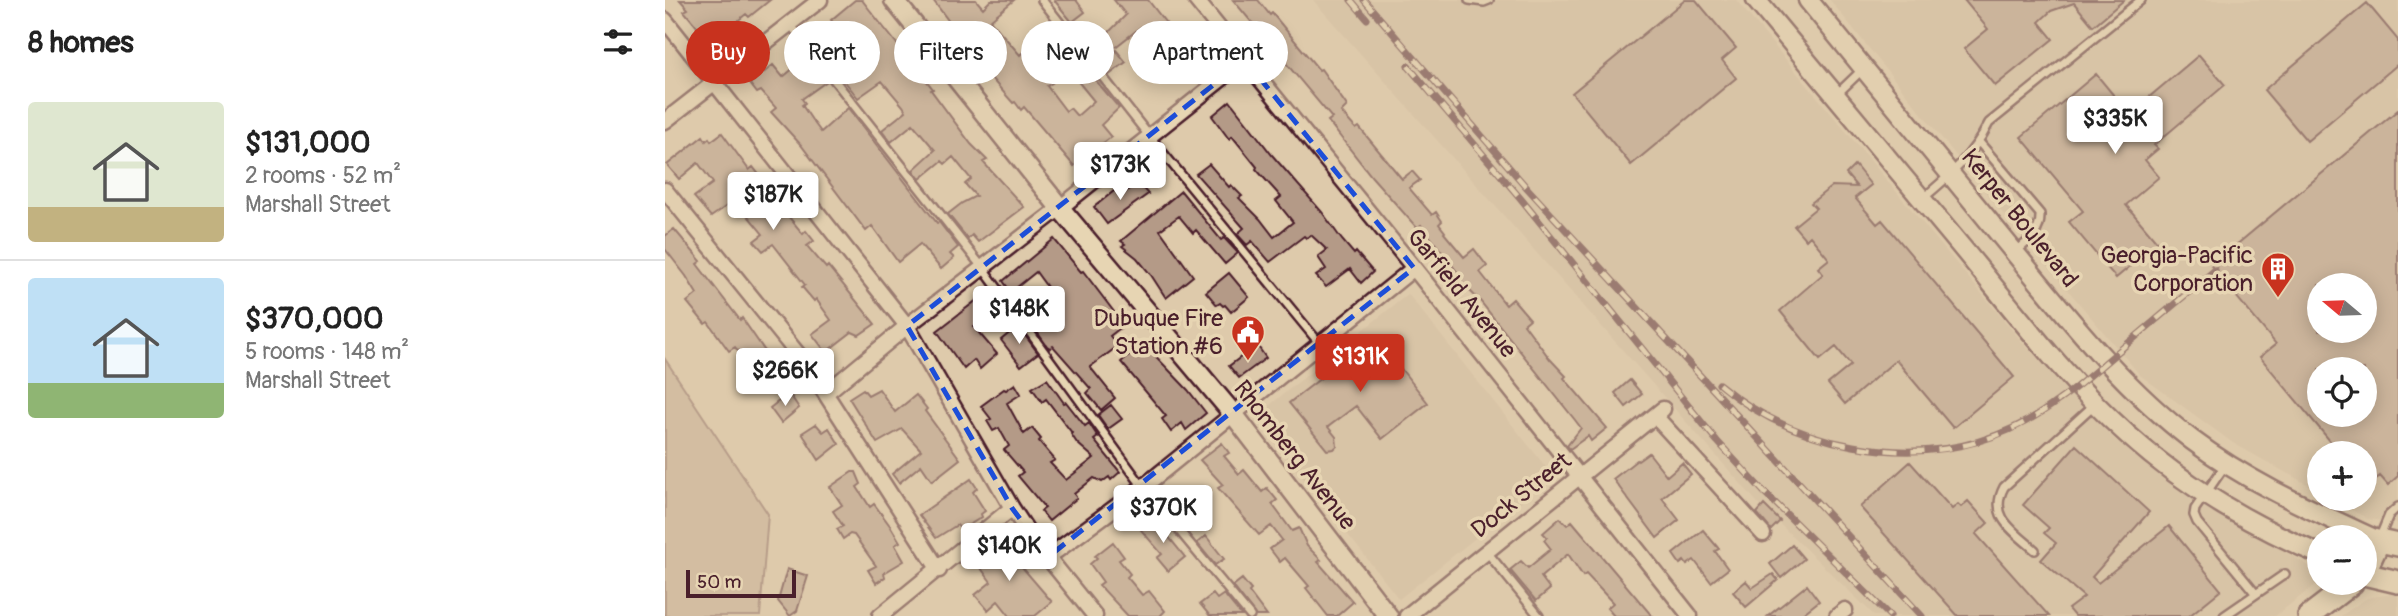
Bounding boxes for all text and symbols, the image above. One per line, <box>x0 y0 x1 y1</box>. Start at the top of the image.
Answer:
chip: Buy <box>686 21 770 84</box>
chip: Rent <box>784 21 880 84</box>
chip: Filters <box>894 21 1007 84</box>
chip: New <box>1021 21 1114 84</box>
chip: Apartment <box>1128 21 1288 84</box>
icon: filters <box>599 23 637 61</box>
text: 8 homes <box>28 24 134 61</box>
pin: $335K <box>2066 96 2164 156</box>
text: $335K <box>2083 104 2147 133</box>
text: $131,000 <box>245 124 371 161</box>
icon: home <box>84 130 168 214</box>
pin: $173K <box>1071 142 1169 202</box>
street label: Kerper Boulevard <box>1955 143 2084 293</box>
text: $173K <box>1090 150 1150 179</box>
text: 2 rooms · 52 m² <box>245 161 401 190</box>
pin: $187K <box>724 173 822 232</box>
text: $187K <box>743 180 803 209</box>
text: Marshall Street <box>245 190 391 219</box>
street label: Garfield Avenue <box>1401 223 1523 364</box>
place label: Georgia-Pacific Corporation <box>2100 241 2253 298</box>
building icon: Georgia-Pacific Corporation <box>2259 250 2297 299</box>
north arrow <box>2307 273 2377 343</box>
map controls <box>2307 273 2377 595</box>
pin: $148K <box>970 286 1068 346</box>
text: $148K <box>989 294 1049 323</box>
text: $370,000 <box>245 300 383 337</box>
place label: Dubuque Fire Station #6 <box>1093 304 1223 361</box>
icon: home <box>84 306 168 390</box>
public building icon: Dubuque Fire Station #6 <box>1229 313 1267 362</box>
pin: $131K <box>1311 334 1409 394</box>
text: 5 rooms · 148 m² <box>245 337 409 366</box>
text: $131K <box>1331 342 1389 371</box>
pin: $266K <box>736 348 834 408</box>
text: $266K <box>752 356 818 385</box>
button: locate <box>2307 357 2377 427</box>
text: Marshall Street <box>245 366 391 395</box>
street label: Rhomberg Avenue <box>1227 375 1362 536</box>
button: + <box>2307 441 2377 511</box>
street label: Dock Street <box>1465 446 1577 545</box>
pin: $370K <box>1114 486 1212 545</box>
text: $370K <box>1129 493 1197 522</box>
pin: $140K <box>960 524 1058 583</box>
button: − <box>2307 525 2377 595</box>
text: $140K <box>977 531 1041 560</box>
scale bar <box>686 567 796 599</box>
text: 50 m <box>697 570 741 594</box>

